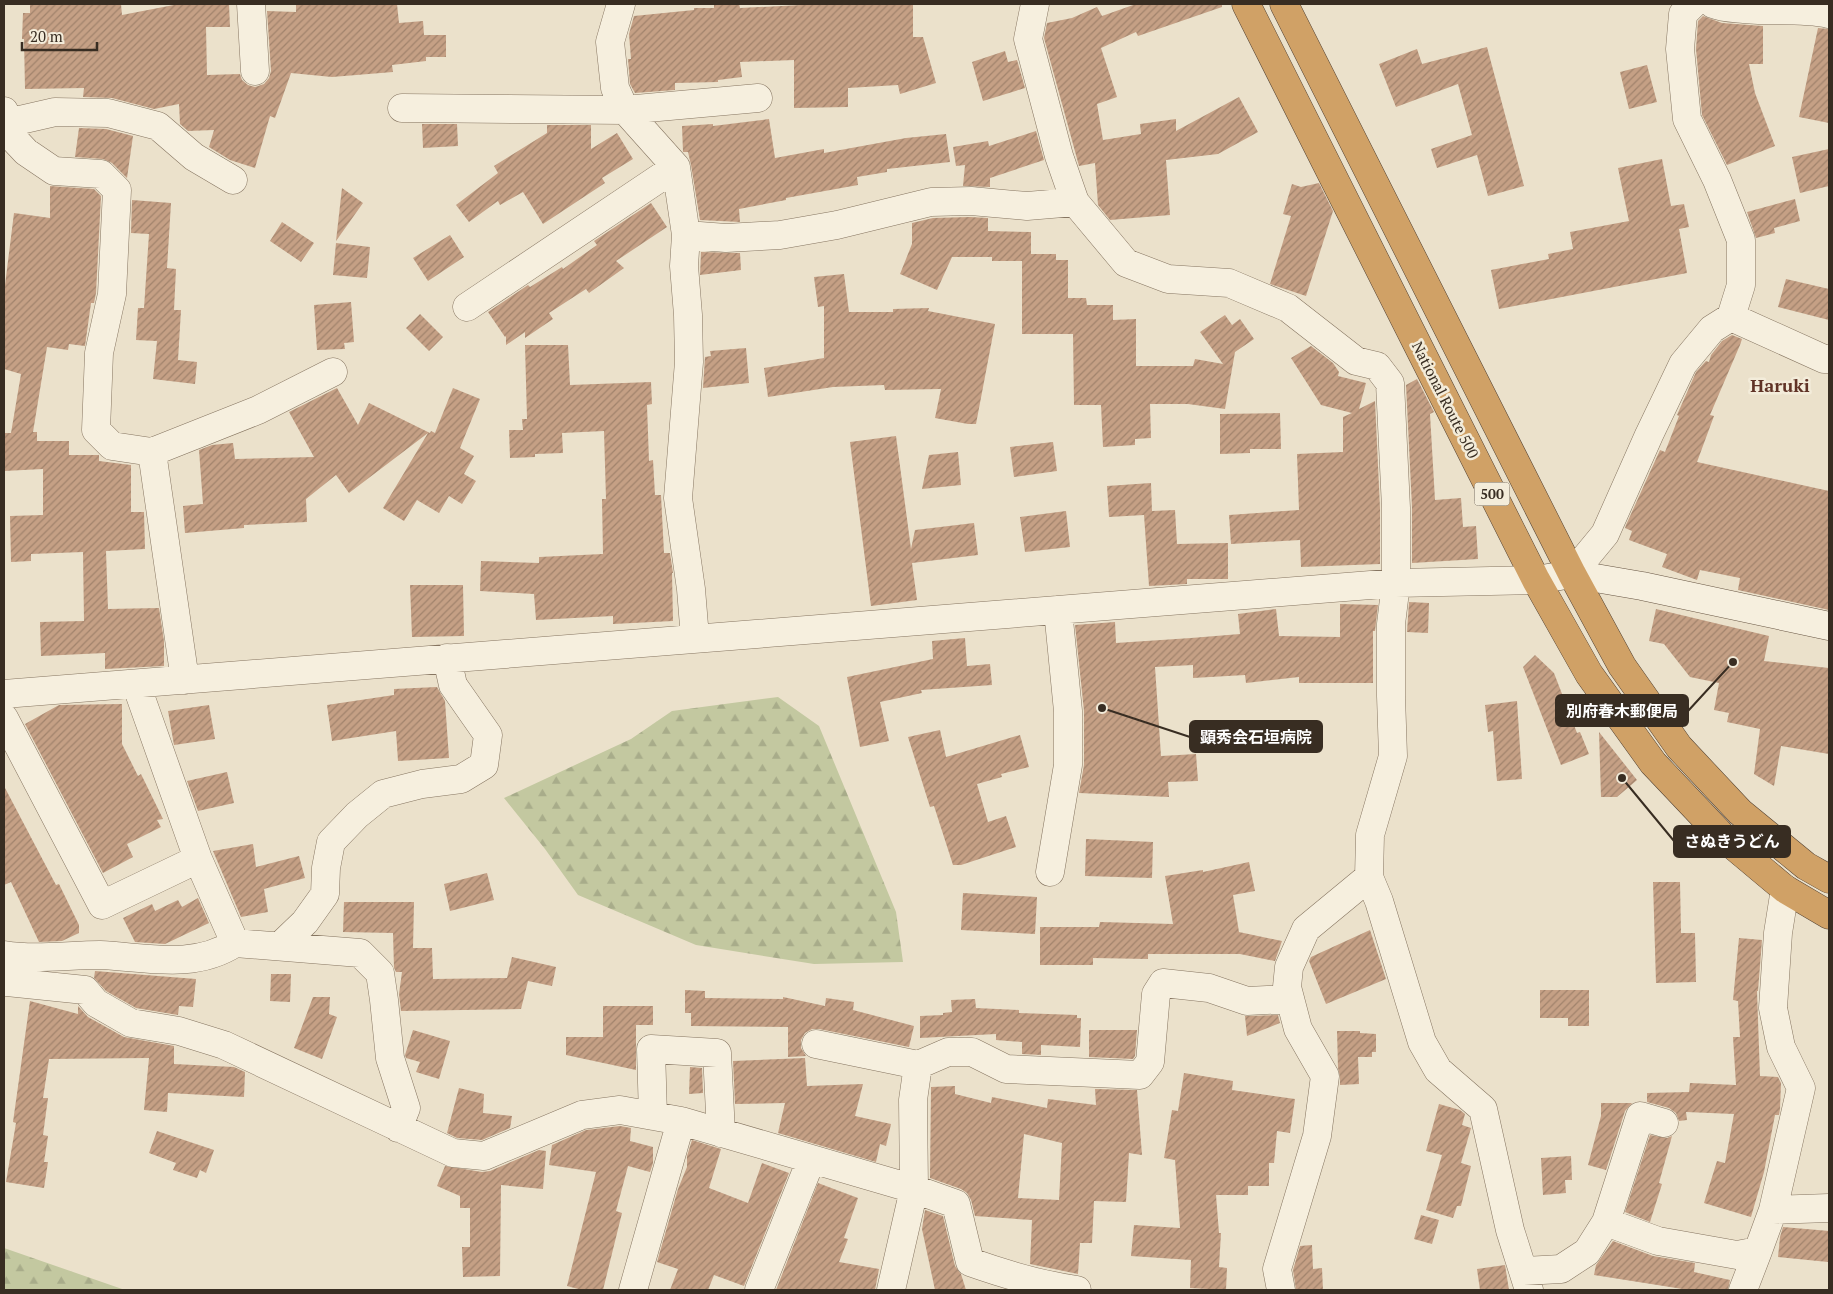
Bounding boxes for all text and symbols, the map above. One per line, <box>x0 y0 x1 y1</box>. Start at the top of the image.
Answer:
scale bar <box>22 20 98 52</box>
text: 20 m <box>30 26 63 46</box>
street label: National Route 500 <box>1408 338 1484 461</box>
district label: Haruki <box>1750 373 1810 397</box>
road number: 500 <box>1474 482 1510 506</box>
callout: 別府春木郵便局 <box>1556 695 1688 726</box>
text: 別府春木郵便局 <box>1566 700 1678 722</box>
callout: 顕秀会石垣病院 <box>1190 721 1322 752</box>
text: 顕秀会石垣病院 <box>1200 726 1312 748</box>
callout: さぬきうどん <box>1674 826 1790 857</box>
text: さぬきうどん <box>1684 830 1780 852</box>

